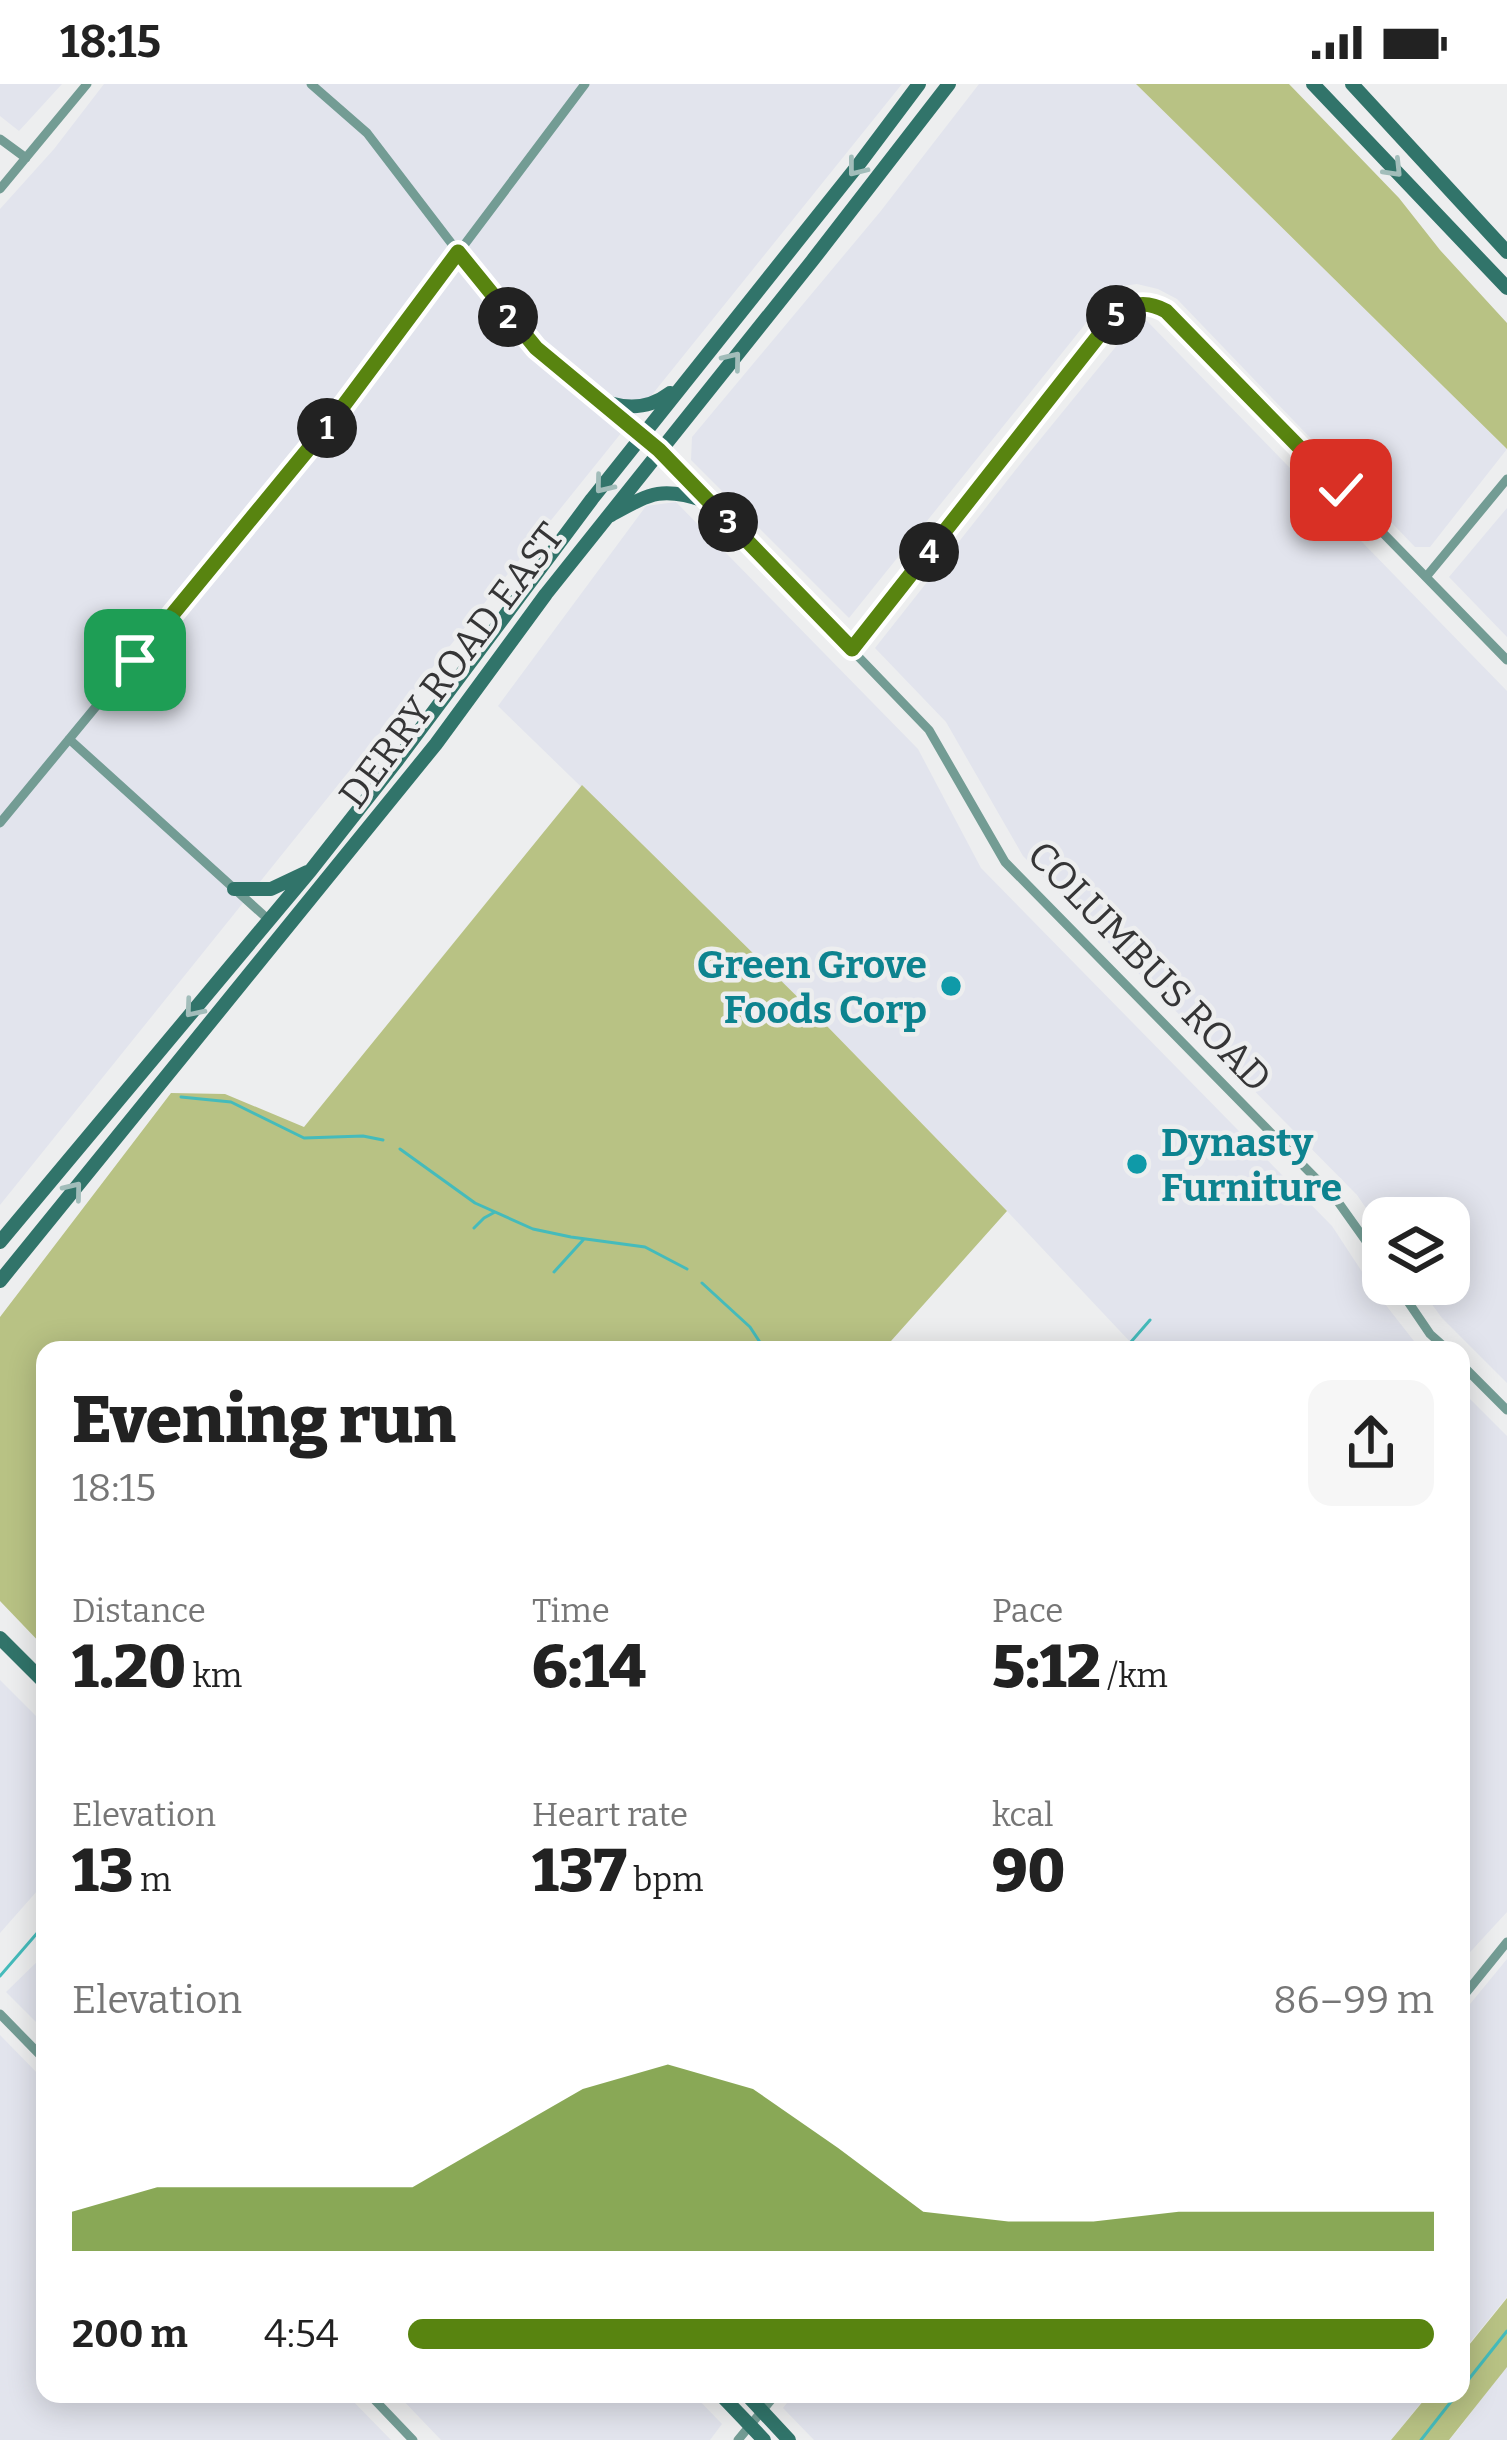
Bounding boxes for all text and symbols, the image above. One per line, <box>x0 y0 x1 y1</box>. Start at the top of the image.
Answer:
text: 18:15 <box>60 15 161 69</box>
one-way arrow <box>849 154 870 176</box>
one-way arrow <box>1379 155 1401 177</box>
pin: 5 <box>1086 285 1146 345</box>
pin: 2 <box>478 287 538 347</box>
text: 5 <box>1107 295 1125 335</box>
text: 2 <box>499 297 517 337</box>
one-way arrow <box>719 351 740 373</box>
pin: 1 <box>297 398 357 458</box>
text: 1 <box>320 408 334 448</box>
pin <box>1290 439 1392 541</box>
icon: check <box>1308 457 1374 523</box>
one-way arrow <box>596 472 617 494</box>
pin: 3 <box>698 492 758 552</box>
text: 3 <box>718 502 738 542</box>
street label: DERRY ROAD EAST <box>330 514 574 817</box>
pin: 4 <box>899 522 959 582</box>
text: 4 <box>919 532 939 572</box>
pin <box>84 609 186 711</box>
icon: arrive <box>102 627 168 693</box>
street label: COLUMBUS ROAD <box>1018 832 1280 1101</box>
place label: Green Grove Foods Corp <box>697 942 927 1033</box>
marker: Green Grove Foods Corp <box>938 973 964 999</box>
one-way arrow <box>185 995 207 1017</box>
place label: Dynasty Furniture <box>1161 1120 1342 1211</box>
marker: Dynasty Furniture <box>1124 1151 1150 1177</box>
one-way arrow <box>60 1182 81 1204</box>
map controls <box>1362 1197 1470 1305</box>
button: layers <box>1362 1197 1470 1305</box>
text: Evening run <box>72 1380 456 1459</box>
button: share <box>1308 1380 1434 1506</box>
text: 18:15 <box>72 1465 156 1511</box>
text: Distance <box>72 1591 206 1631</box>
text: Time <box>532 1591 610 1631</box>
text: Pace <box>992 1591 1063 1631</box>
text: 1.20 <box>72 1631 186 1703</box>
text: 6:14 <box>532 1631 646 1703</box>
text: 5:12 <box>992 1631 1101 1703</box>
text: km <box>186 1656 242 1696</box>
text: /km <box>1101 1656 1168 1696</box>
text: Elevation <box>72 1795 216 1835</box>
text: Heart rate <box>532 1795 688 1835</box>
text: kcal <box>992 1795 1053 1835</box>
text: 13 <box>72 1835 133 1907</box>
text: 137 <box>532 1835 627 1907</box>
text: 90 <box>992 1835 1065 1907</box>
text: m <box>133 1860 171 1900</box>
text: bpm <box>627 1860 704 1900</box>
text: Elevation <box>72 1977 242 2023</box>
text: 86–99 m <box>1273 1977 1434 2023</box>
text: 200 m <box>72 2311 188 2357</box>
text: 4:54 <box>264 2311 339 2357</box>

